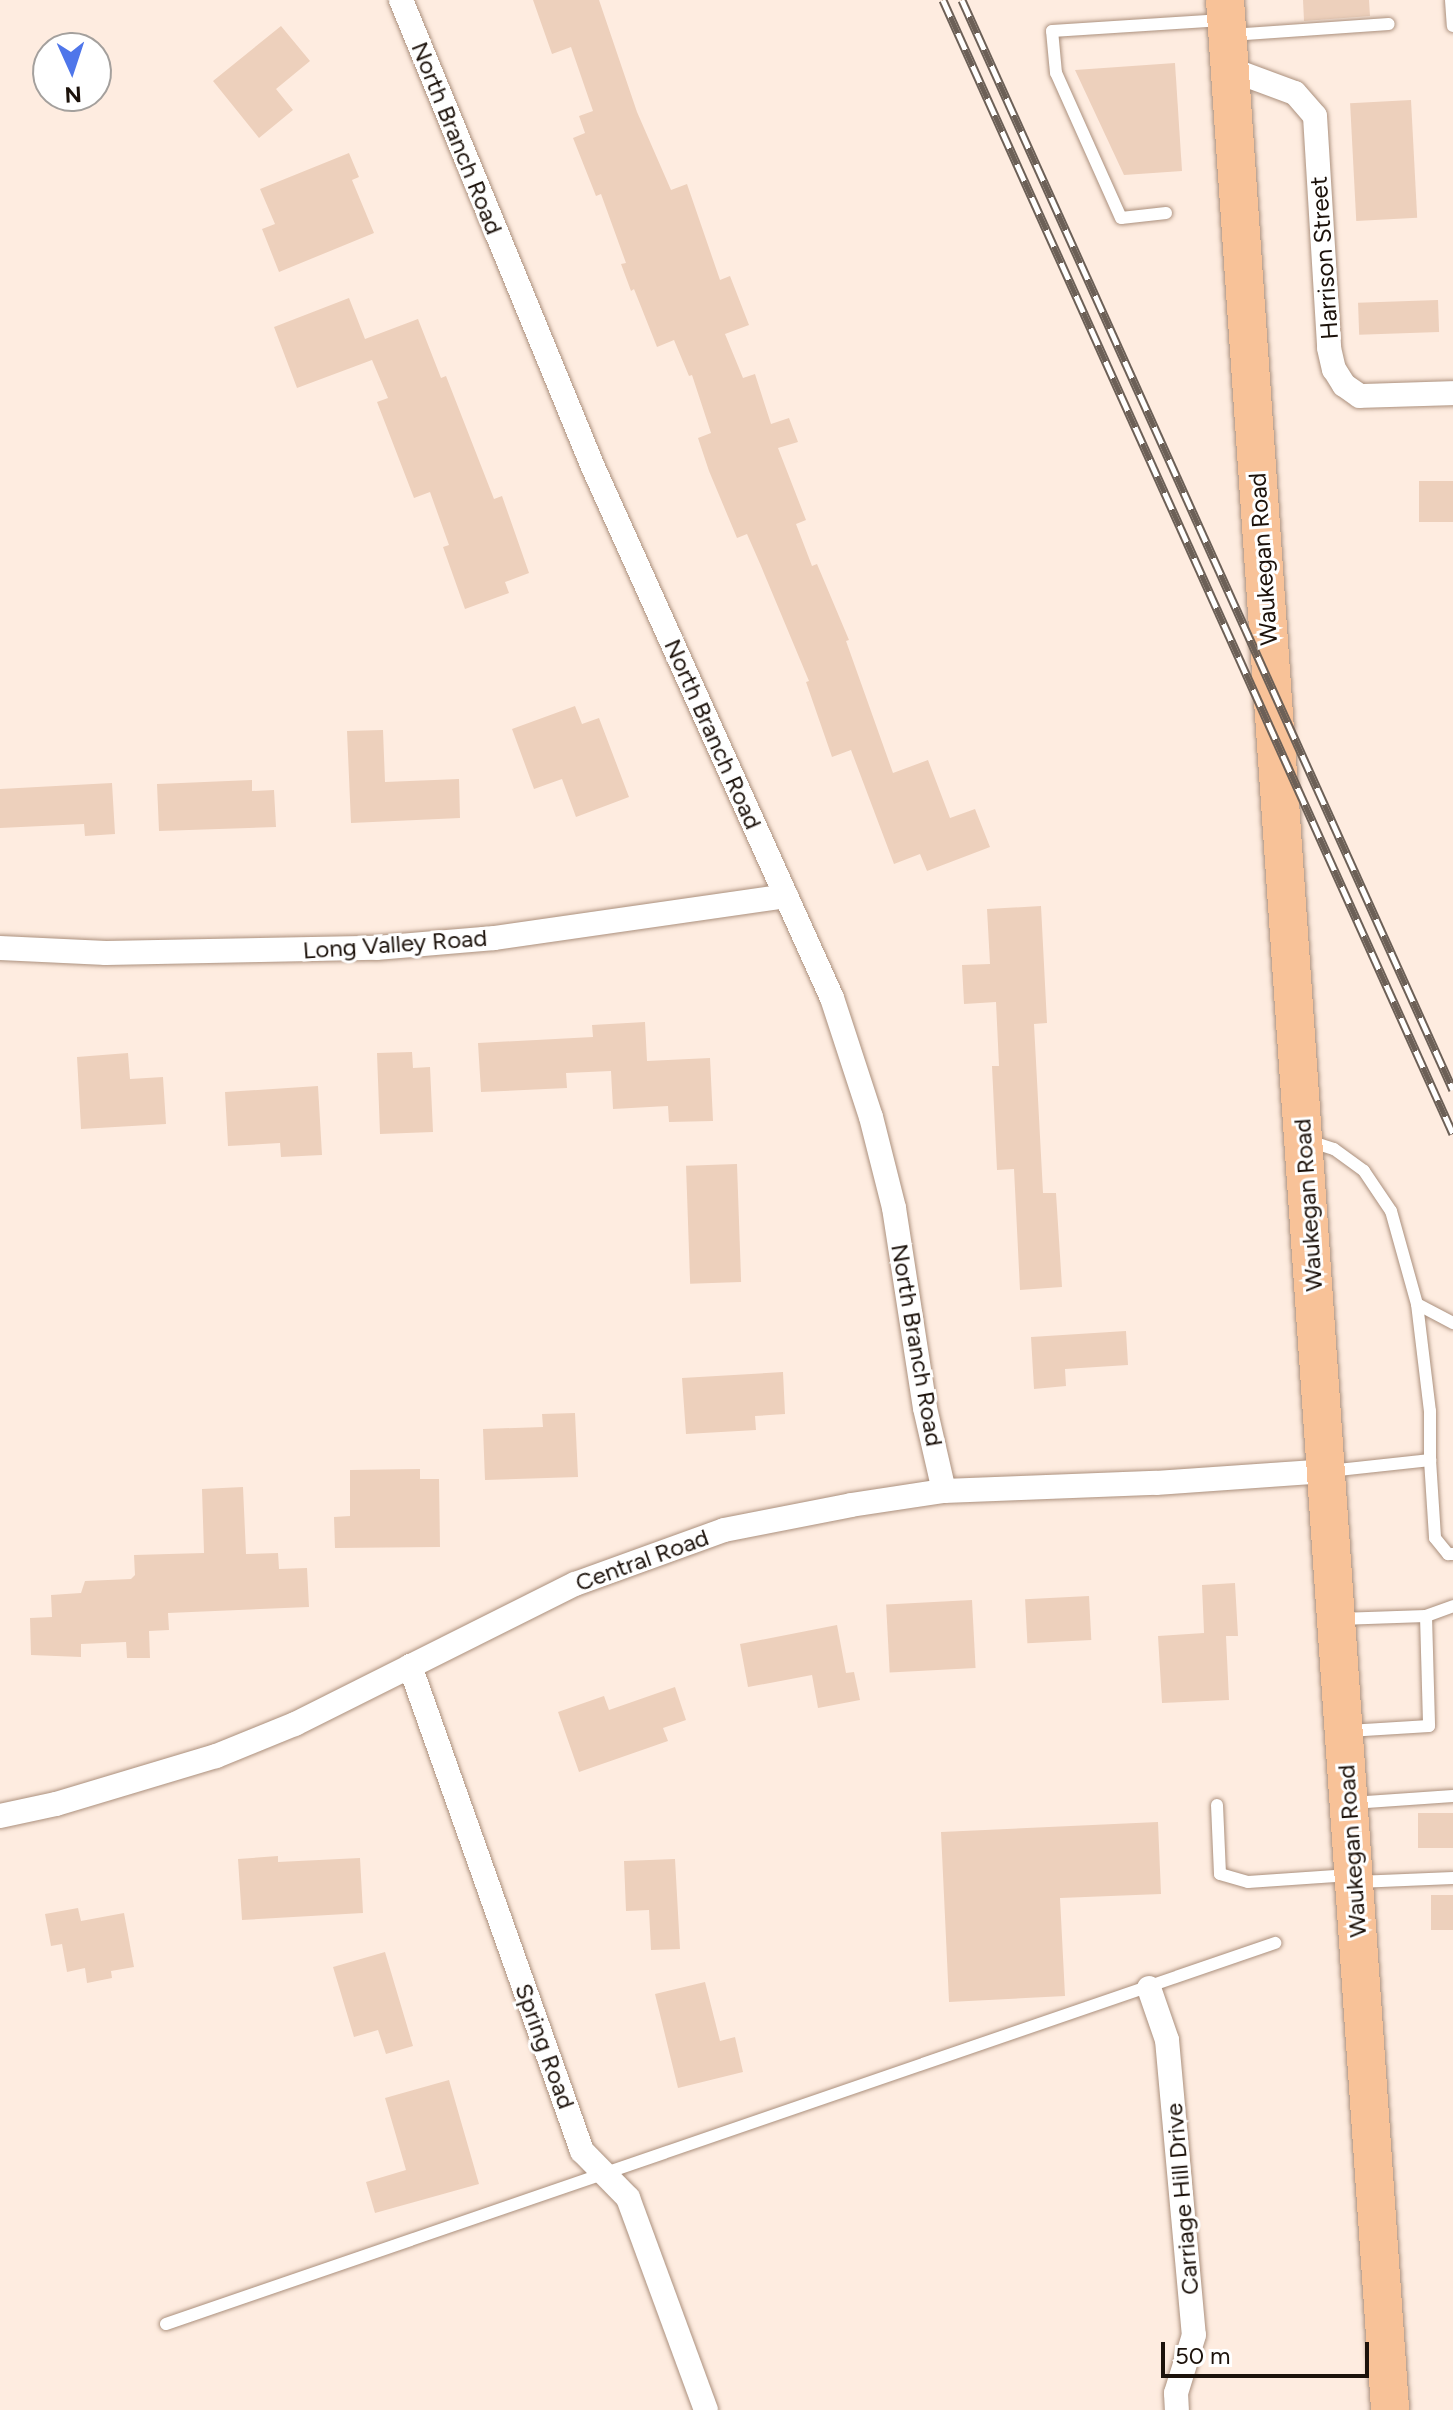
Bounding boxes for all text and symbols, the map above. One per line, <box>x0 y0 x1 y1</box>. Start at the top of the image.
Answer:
north arrow <box>32 32 112 112</box>
street label: North Branch Road <box>405 38 509 238</box>
text: N <box>64 81 82 108</box>
street label: Harrison Street <box>1304 175 1344 341</box>
street label: Waukegan Road <box>1243 472 1283 646</box>
street label: North Branch Road <box>658 635 768 833</box>
street label: Long Valley Road <box>302 923 488 965</box>
street label: Waukegan Road <box>1288 1118 1328 1292</box>
street label: North Branch Road <box>885 1242 949 1448</box>
street label: Central Road <box>571 1523 713 1597</box>
street label: Waukegan Road <box>1332 1764 1372 1938</box>
street label: Spring Road <box>509 1979 581 2113</box>
street label: Carriage Hill Drive <box>1159 2102 1205 2296</box>
scale bar <box>1165 2326 1373 2376</box>
text: 50 m <box>1175 2341 1231 2370</box>

